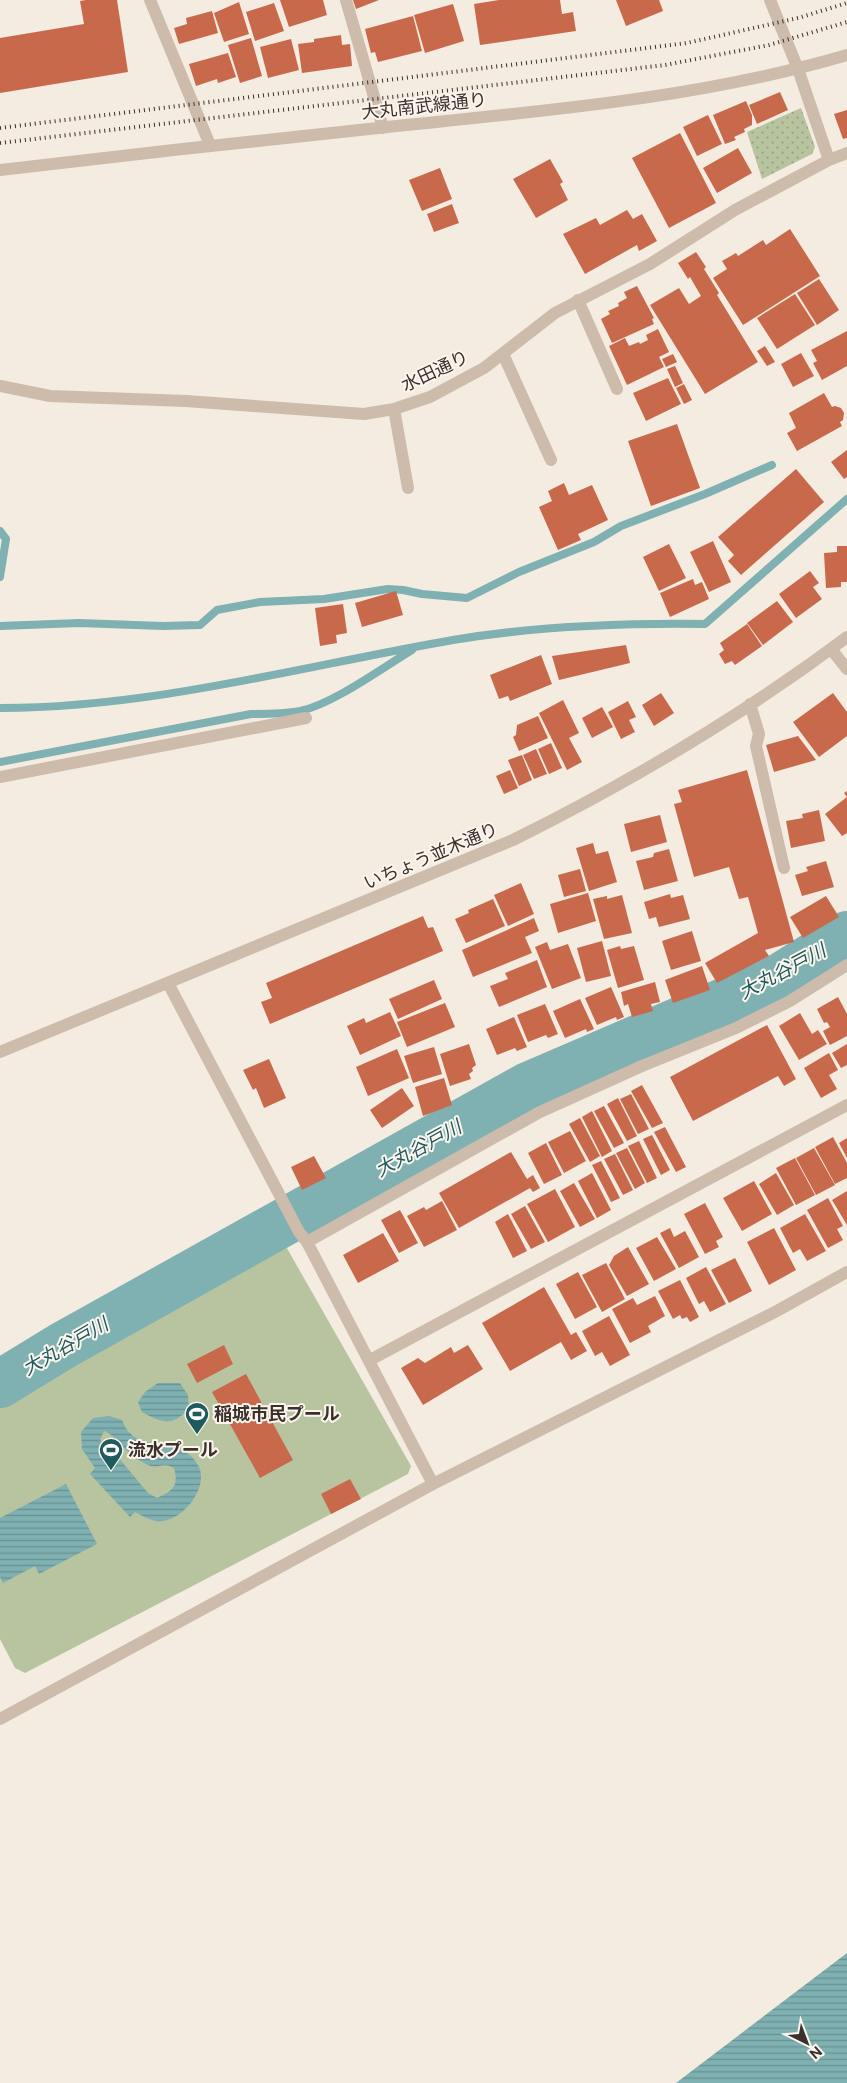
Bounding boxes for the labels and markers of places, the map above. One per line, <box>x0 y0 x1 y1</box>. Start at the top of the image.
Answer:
sports icon: 稲城市民プール <box>184 1401 210 1435</box>
place label: 稲城市民プール <box>214 1403 340 1424</box>
sports icon: 流水プール <box>98 1437 124 1471</box>
place label: 流水プール <box>128 1439 218 1460</box>

